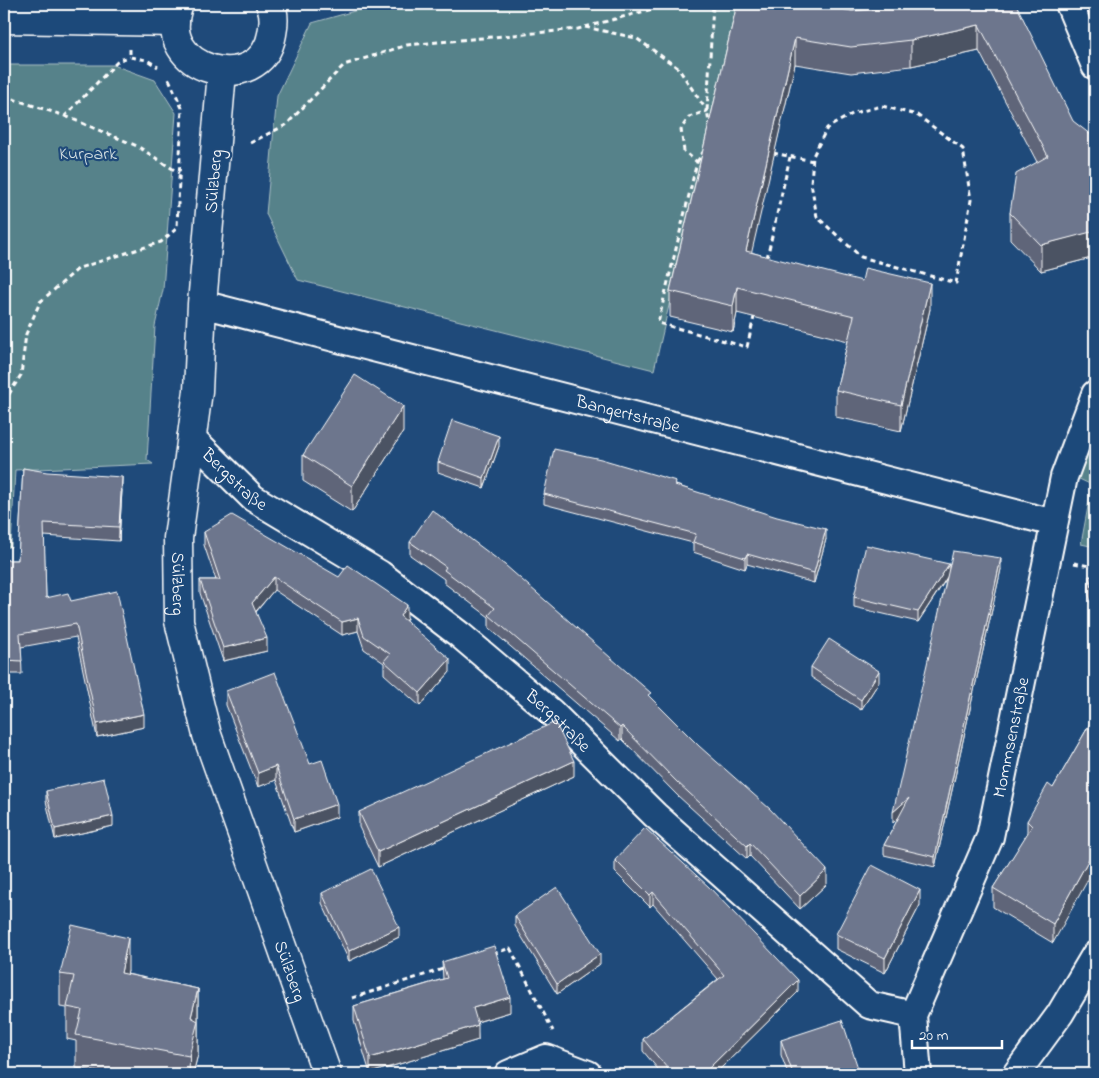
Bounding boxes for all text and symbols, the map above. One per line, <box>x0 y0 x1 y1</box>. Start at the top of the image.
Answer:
park label: Kurpark <box>59 142 117 168</box>
street label: Sülzberg <box>199 148 232 214</box>
street label: Bangertstraße <box>572 389 683 442</box>
street label: Bergstraße <box>194 442 272 519</box>
street label: Sülzberg <box>163 552 190 616</box>
street label: Mommsenstraße <box>987 674 1038 800</box>
street label: Bergstraße <box>518 684 596 760</box>
street label: Sülzberg <box>266 937 312 1006</box>
scale bar <box>912 1018 1002 1050</box>
text: 20 m <box>919 1025 949 1047</box>

